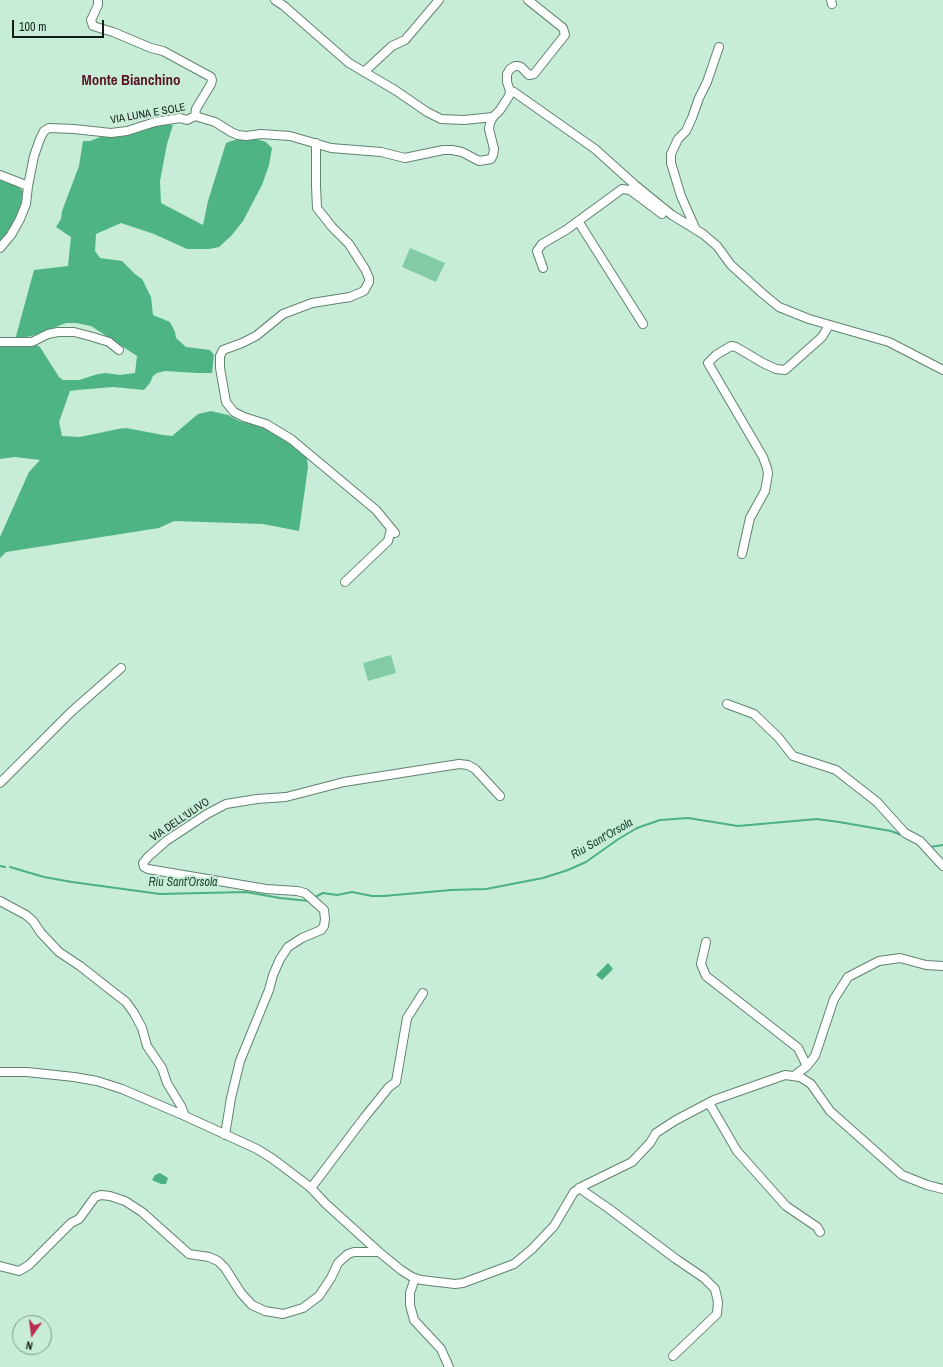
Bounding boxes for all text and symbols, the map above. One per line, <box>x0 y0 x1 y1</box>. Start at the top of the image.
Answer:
scale bar <box>14 12 106 38</box>
text: 100 m <box>19 19 46 35</box>
district label: Monte Bianchino <box>81 72 181 90</box>
street label: VIA LUNA E SOLE <box>109 101 187 127</box>
street label: VIA DELL'ULIVO <box>148 795 212 845</box>
water label: Riu Sant'Orsola <box>568 815 636 863</box>
water label: Riu Sant'Orsola <box>148 876 218 890</box>
north arrow <box>12 1315 52 1355</box>
text: N <box>24 1338 34 1353</box>

